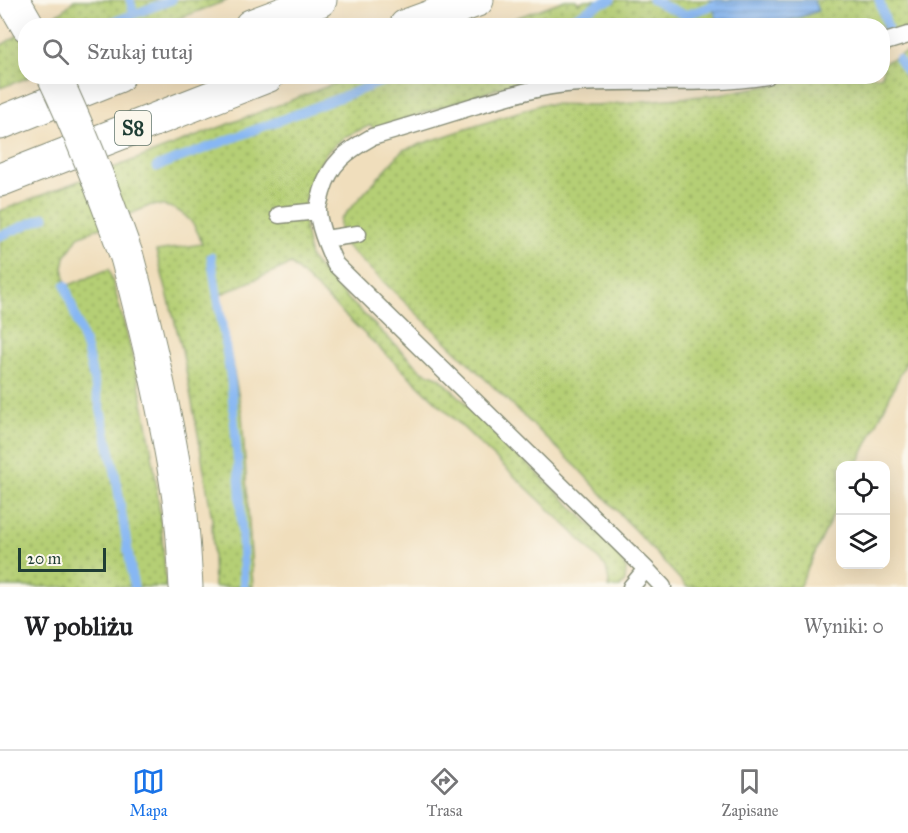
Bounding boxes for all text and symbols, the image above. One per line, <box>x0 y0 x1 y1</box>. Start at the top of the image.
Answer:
search box <box>18 18 890 84</box>
icon: search <box>39 35 72 68</box>
text: Szukaj tutaj <box>87 38 193 65</box>
road number: S8 <box>115 111 151 145</box>
map controls <box>836 461 890 569</box>
button: locate <box>836 461 890 515</box>
button: layers <box>836 515 890 569</box>
scale bar <box>18 545 106 572</box>
text: 20 m <box>27 549 61 568</box>
text: W pobliżu <box>24 610 133 642</box>
text: Wyniki: 0 <box>804 614 884 638</box>
tab: Mapa <box>129 765 168 820</box>
tab: Trasa <box>426 765 462 820</box>
tab: Zapisane <box>721 765 778 820</box>

